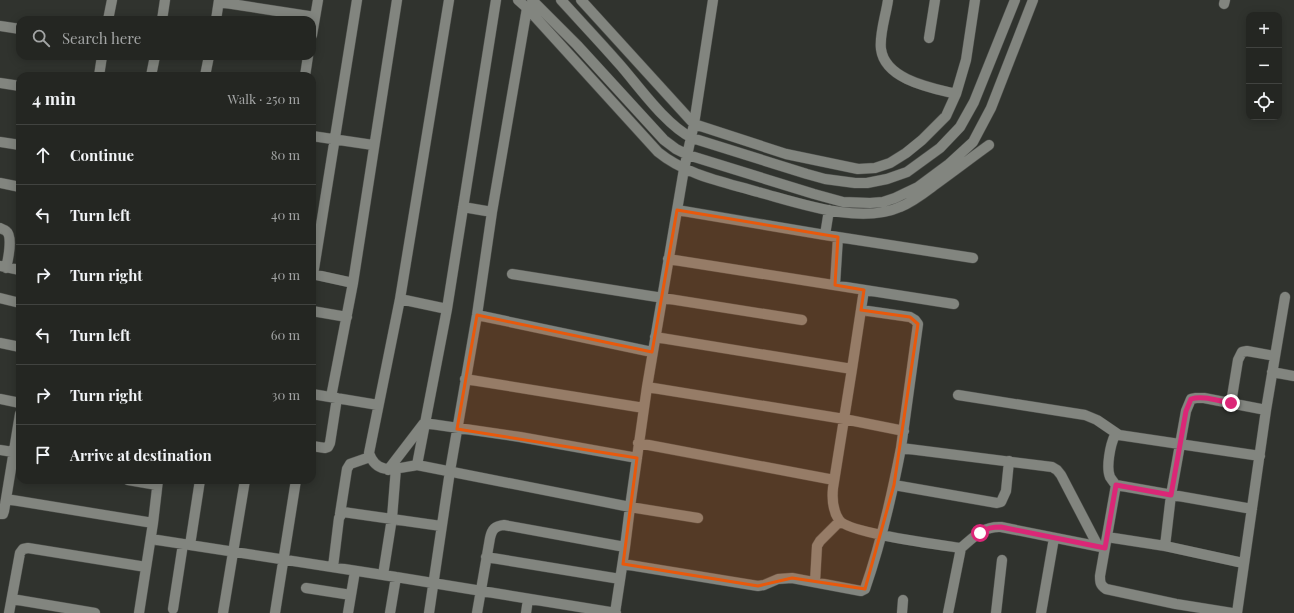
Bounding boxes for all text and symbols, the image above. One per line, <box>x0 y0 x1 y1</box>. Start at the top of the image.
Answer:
map controls <box>1246 12 1282 120</box>
button: + <box>1246 12 1282 48</box>
search box <box>16 16 316 60</box>
icon: search <box>30 27 52 49</box>
text: Search here <box>62 28 141 48</box>
button: − <box>1246 48 1282 84</box>
button: locate <box>1246 84 1282 120</box>
text: 4 min <box>32 87 76 109</box>
text: Walk · 250 m <box>228 90 300 107</box>
icon: ahead <box>32 144 54 166</box>
text: Continue <box>70 145 134 165</box>
text: 80 m <box>271 146 300 163</box>
icon: left <box>32 204 54 226</box>
text: Turn left <box>70 205 131 225</box>
text: 40 m <box>271 206 300 223</box>
icon: right <box>32 264 54 286</box>
text: Turn right <box>70 265 143 285</box>
text: 40 m <box>271 266 300 283</box>
icon: left <box>32 324 54 346</box>
text: Turn left <box>70 325 131 345</box>
text: 60 m <box>271 326 300 343</box>
icon: right <box>32 384 54 406</box>
text: Turn right <box>70 385 143 405</box>
text: 30 m <box>272 386 300 403</box>
route end <box>1222 394 1240 412</box>
icon: arrive <box>32 444 54 466</box>
text: Arrive at destination <box>70 445 212 465</box>
route start <box>971 524 989 542</box>

